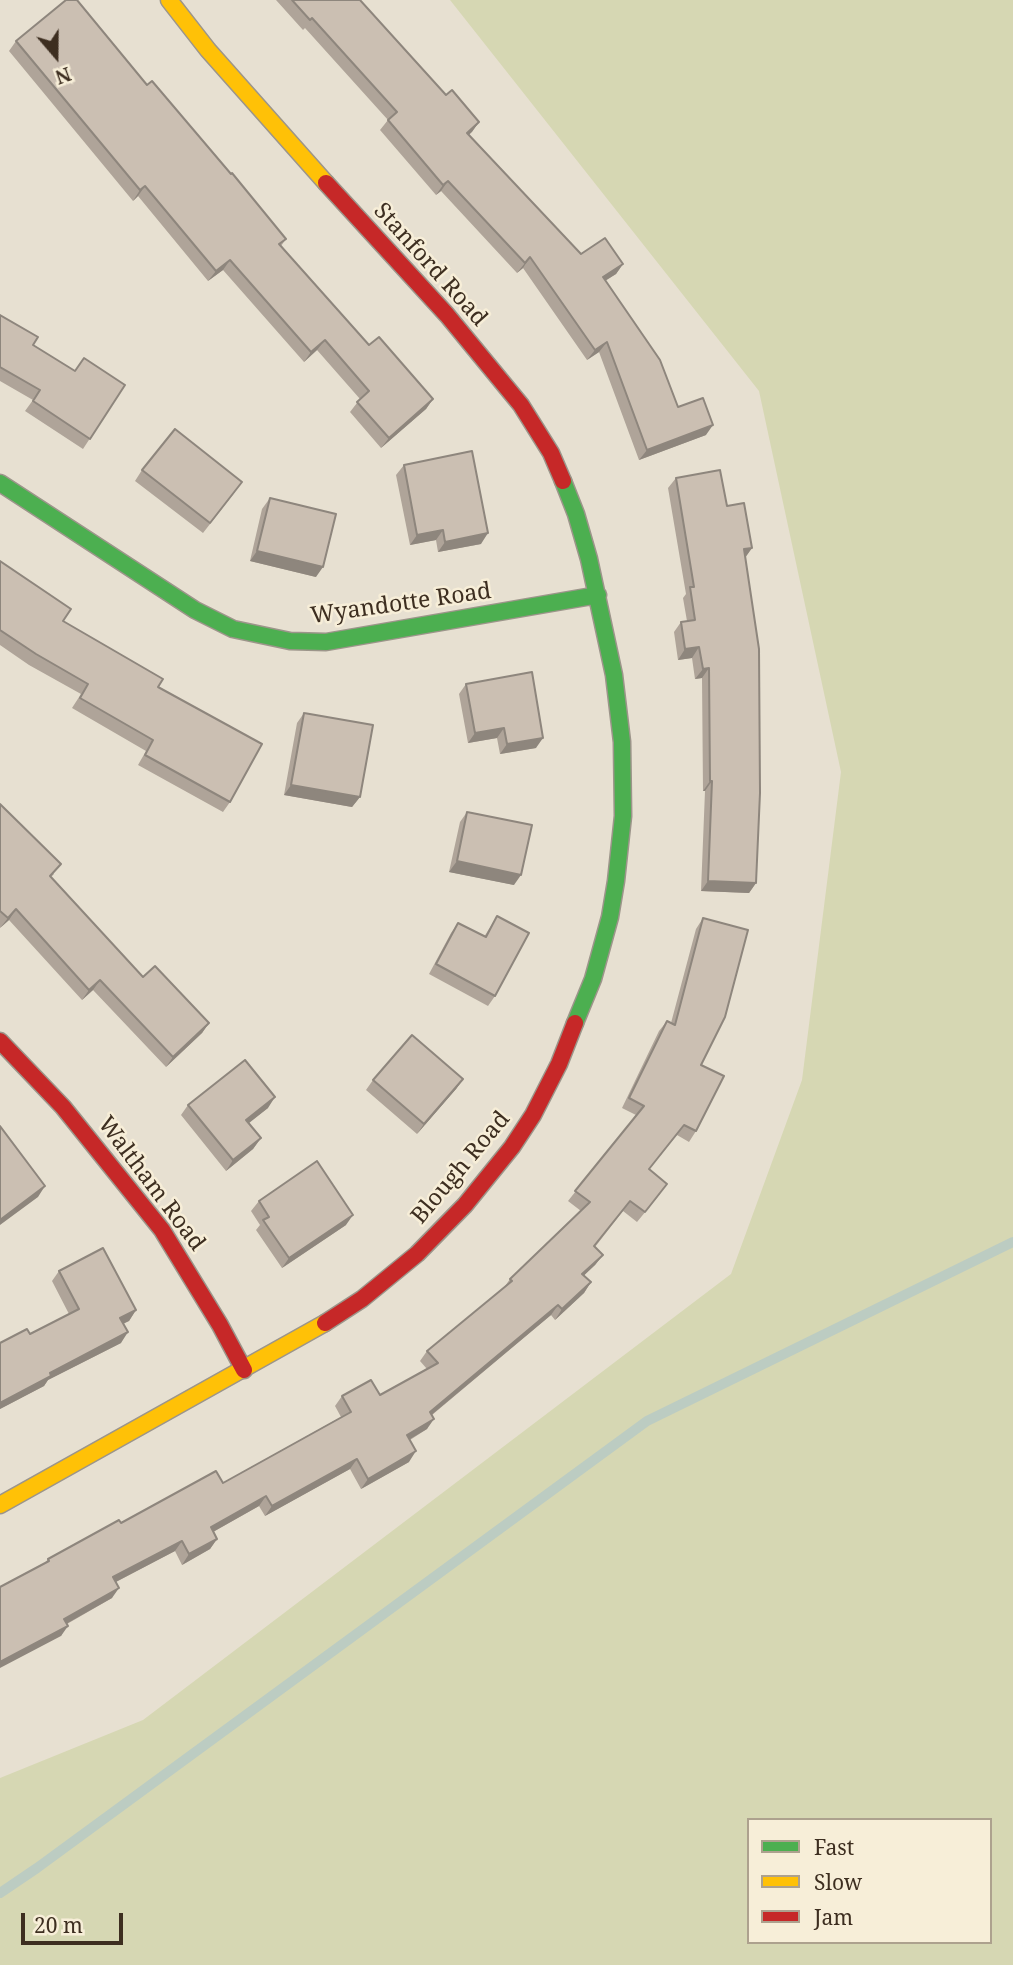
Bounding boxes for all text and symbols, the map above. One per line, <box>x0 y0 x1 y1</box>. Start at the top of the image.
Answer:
north arrow <box>21 21 91 91</box>
text: N <box>52 61 75 91</box>
street label: Stanford Road <box>367 198 493 332</box>
street label: Wyandotte Road <box>309 578 493 630</box>
street label: Blough Road <box>406 1106 516 1230</box>
street label: Waltham Road <box>91 1111 211 1257</box>
legend <box>747 1818 992 1944</box>
text: Fast <box>814 1833 854 1861</box>
text: Slow <box>814 1868 862 1896</box>
scale bar <box>24 1898 126 1942</box>
text: Jam <box>814 1903 853 1931</box>
text: 20 m <box>34 1911 83 1939</box>

